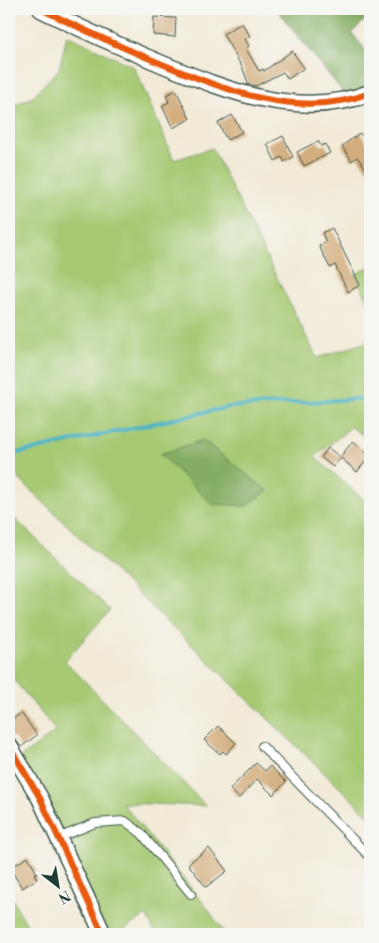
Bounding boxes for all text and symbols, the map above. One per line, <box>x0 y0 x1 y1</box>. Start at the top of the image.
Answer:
north arrow <box>32 860 82 910</box>
text: N <box>55 886 74 907</box>

